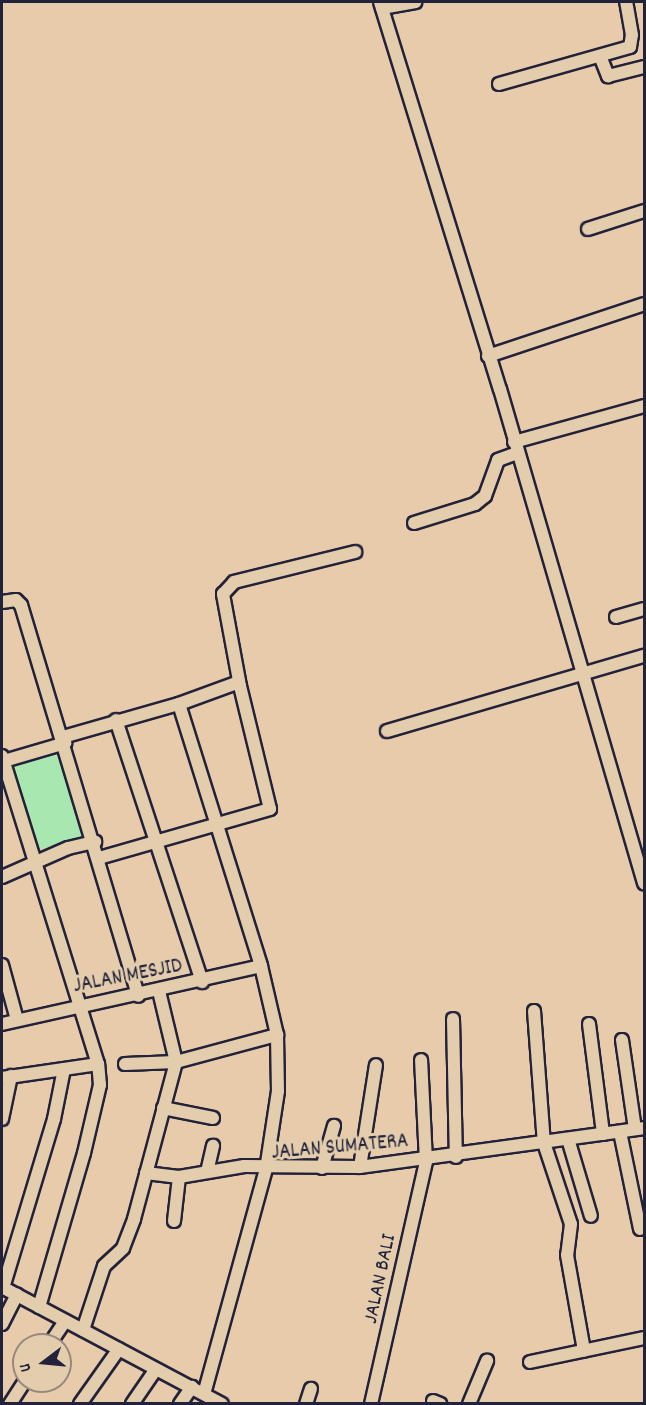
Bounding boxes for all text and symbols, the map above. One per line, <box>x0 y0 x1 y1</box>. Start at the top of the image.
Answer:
street label: JALAN MESJID <box>71 954 185 1000</box>
street label: JALAN SUMATERA <box>271 1129 409 1167</box>
street label: JALAN BALI <box>359 1232 403 1326</box>
north arrow <box>12 1333 72 1393</box>
text: U <box>14 1361 38 1374</box>

